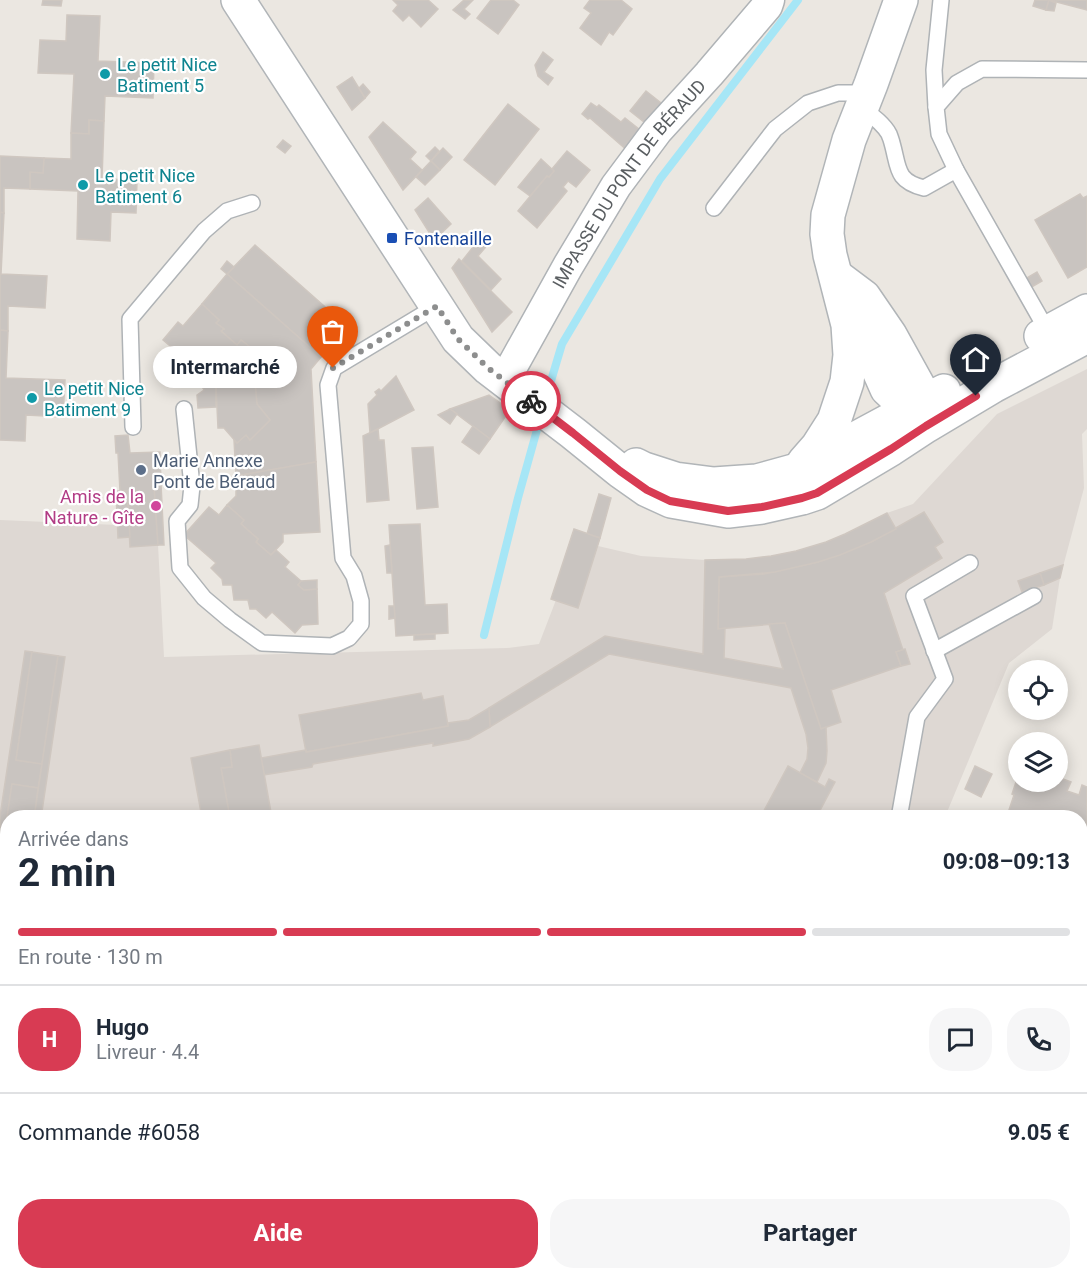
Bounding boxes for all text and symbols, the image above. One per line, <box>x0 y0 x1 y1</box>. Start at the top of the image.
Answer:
place label: Le petit Nice Batiment 5 <box>117 54 217 96</box>
marker: Le petit Nice Batiment 5 <box>98 67 112 81</box>
street label: IMPASSE DU PONT DE BÉRAUD <box>547 75 710 292</box>
place label: Le petit Nice Batiment 6 <box>95 165 195 207</box>
marker: Le petit Nice Batiment 6 <box>76 178 90 192</box>
place label: Fontenaille <box>404 228 492 249</box>
marker: Fontenaille <box>385 231 399 245</box>
pin <box>307 306 358 368</box>
icon: bag <box>316 315 349 348</box>
pin <box>950 334 1001 396</box>
icon: home <box>959 343 992 376</box>
callout: Intermarché <box>153 347 297 389</box>
text: Intermarché <box>170 355 280 379</box>
courier <box>501 371 561 431</box>
place label: Le petit Nice Batiment 9 <box>44 378 144 420</box>
icon: bike <box>515 385 548 418</box>
marker: Le petit Nice Batiment 9 <box>25 391 39 405</box>
place label: Marie Annexe Pont de Béraud <box>153 450 275 492</box>
marker: Marie Annexe Pont de Béraud <box>134 463 148 477</box>
place label: Amis de la Nature - Gîte <box>44 486 144 528</box>
marker: Amis de la Nature - Gîte <box>149 499 163 513</box>
map controls <box>1008 660 1068 792</box>
button: locate <box>1008 660 1068 720</box>
button: layers <box>1008 732 1068 792</box>
text: Arrivée dans <box>18 827 129 851</box>
text: 09:08–09:13 <box>943 849 1070 874</box>
text: 2 min <box>18 850 116 896</box>
text: En route · 130 m <box>18 945 163 969</box>
button: chat <box>929 1008 992 1071</box>
button: phone <box>1007 1008 1070 1071</box>
text: Hugo <box>96 1015 149 1040</box>
text: H <box>42 1027 57 1052</box>
text: Livreur · 4.4 <box>96 1040 199 1064</box>
text: Commande #6058 <box>18 1120 200 1145</box>
text: 9.05 € <box>1008 1120 1070 1145</box>
button: Aide <box>18 1199 538 1268</box>
button: Partager <box>550 1199 1070 1268</box>

